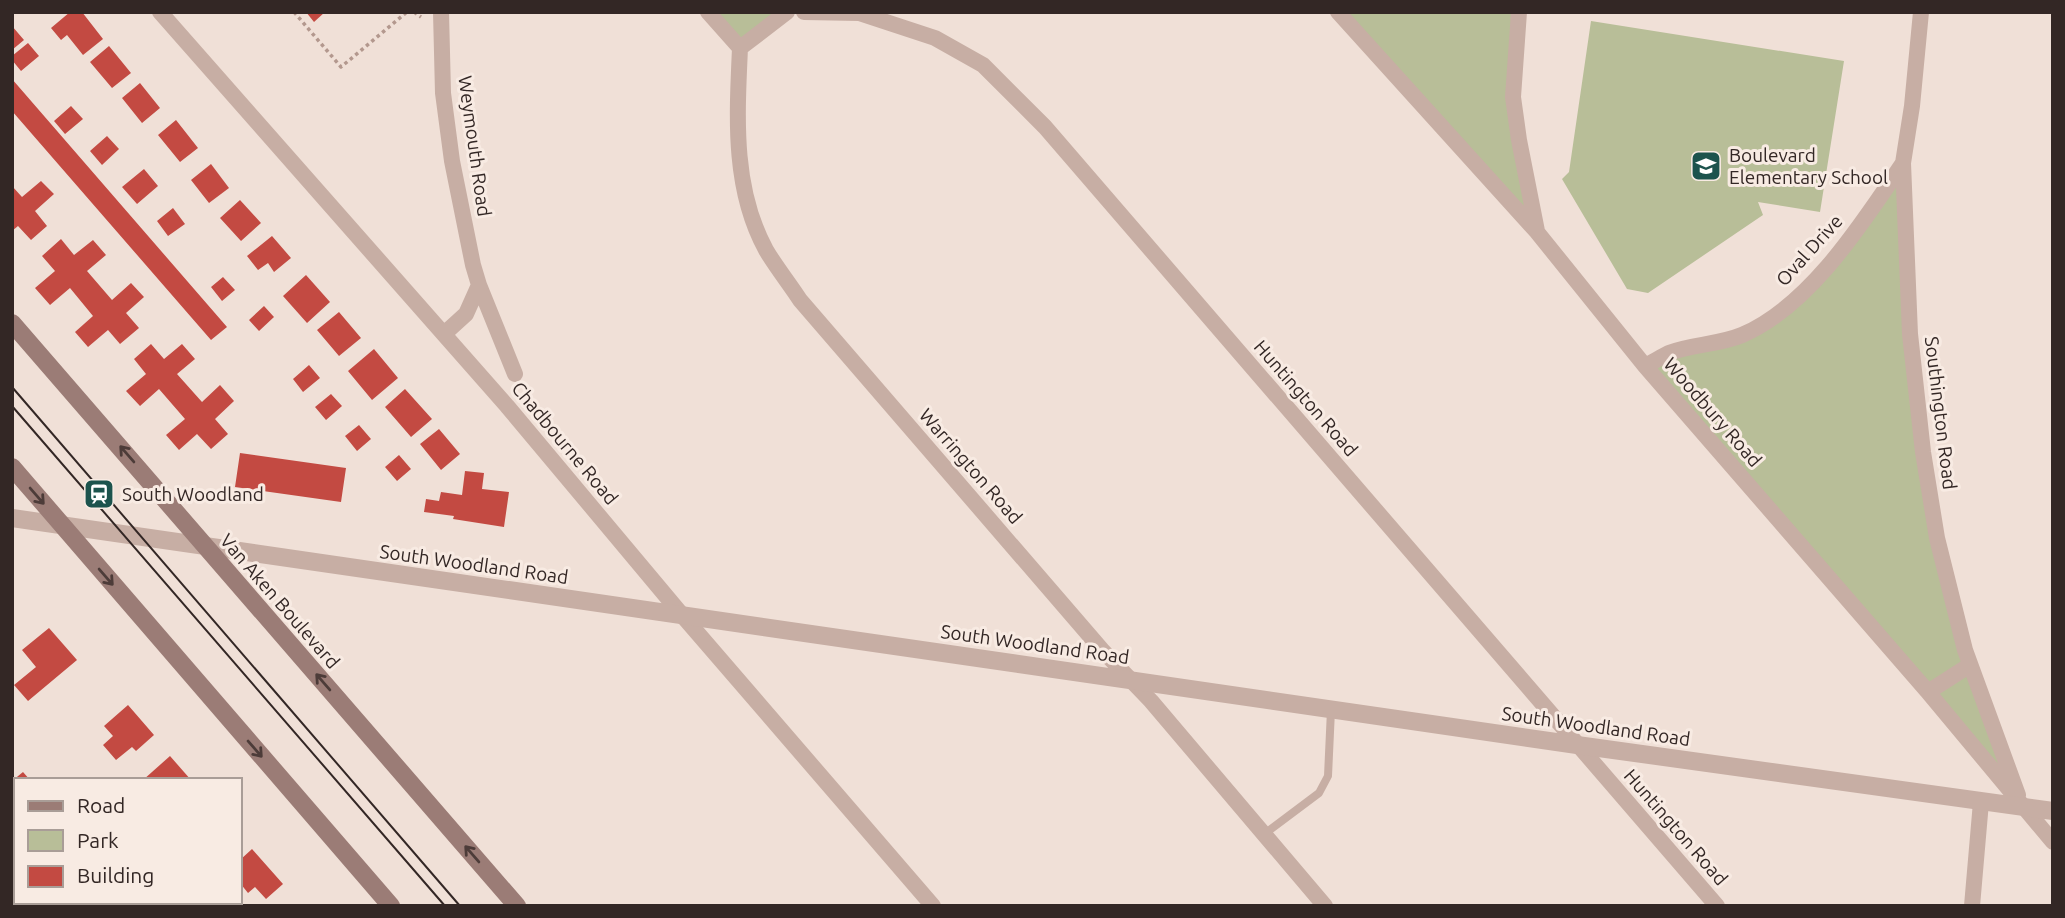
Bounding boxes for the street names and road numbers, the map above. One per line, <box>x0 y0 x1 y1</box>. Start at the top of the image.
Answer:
street label: Weymouth Road <box>454 74 496 218</box>
street label: Oval Drive <box>1771 210 1847 290</box>
street label: Southington Road <box>1921 335 1961 491</box>
street label: Huntington Road <box>1250 336 1362 460</box>
street label: Woodbury Road <box>1660 353 1766 471</box>
street label: Chadbourne Road <box>507 377 623 509</box>
street label: Warrington Road <box>915 404 1027 528</box>
street label: Van Aken Boulevard <box>216 529 344 673</box>
street label: South Woodland Road <box>378 540 570 588</box>
street label: South Woodland Road <box>939 620 1131 668</box>
street label: South Woodland Road <box>1500 702 1692 750</box>
street label: Huntington Road <box>1620 765 1732 889</box>

